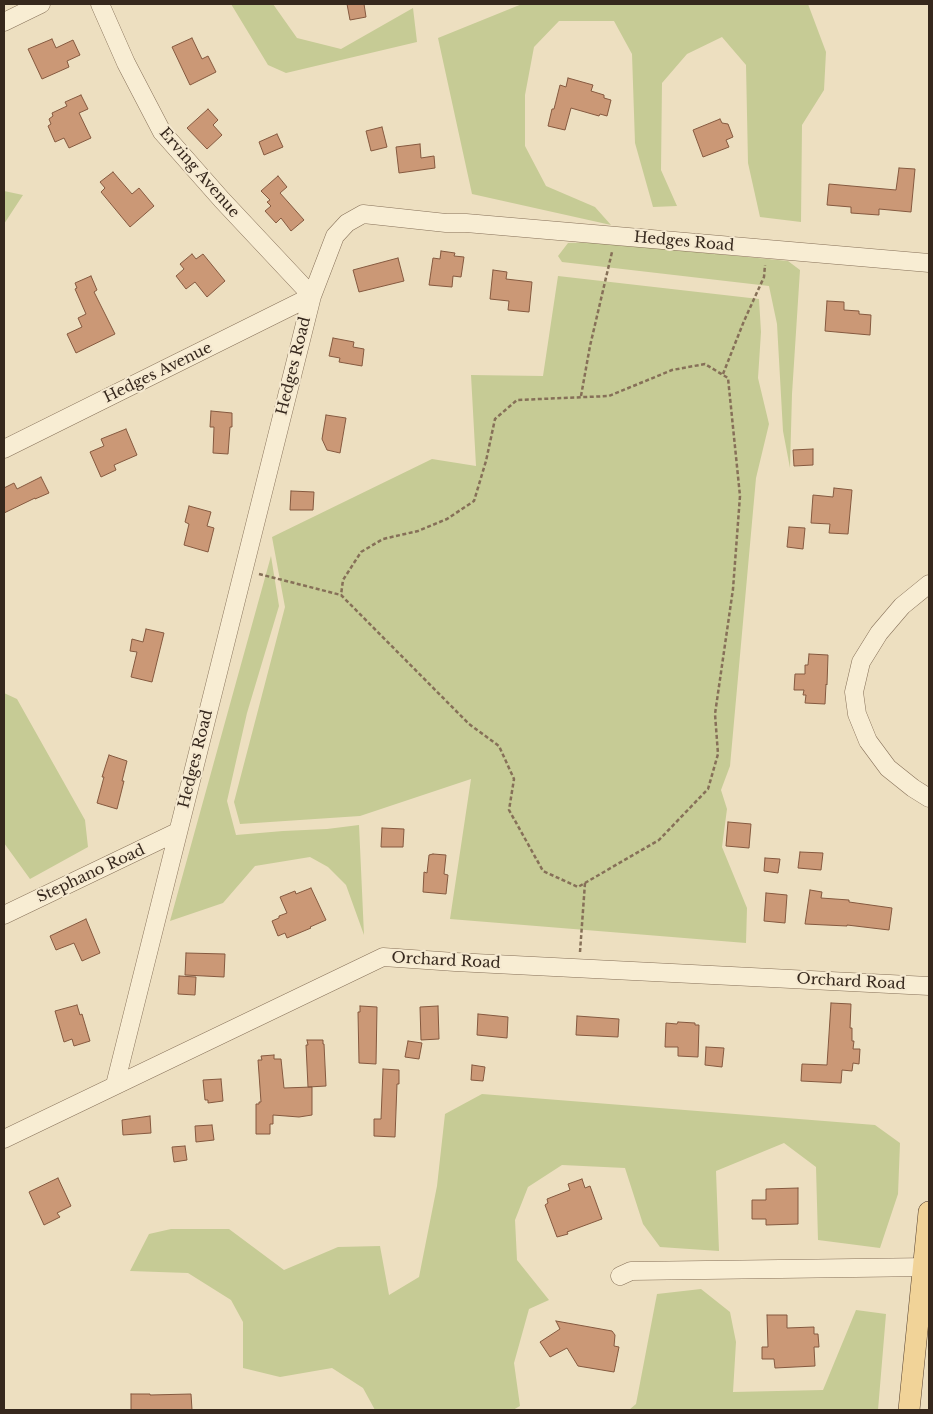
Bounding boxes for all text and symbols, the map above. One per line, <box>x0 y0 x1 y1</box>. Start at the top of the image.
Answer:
street label: Erving Avenue <box>155 124 243 222</box>
street label: Hedges Road <box>633 229 735 255</box>
street label: Hedges Road <box>273 315 315 417</box>
street label: Hedges Avenue <box>101 339 215 407</box>
street label: Hedges Road <box>175 708 217 810</box>
street label: Stephano Road <box>34 841 148 907</box>
street label: Orchard Road <box>391 949 501 973</box>
street label: Orchard Road <box>796 970 906 994</box>

